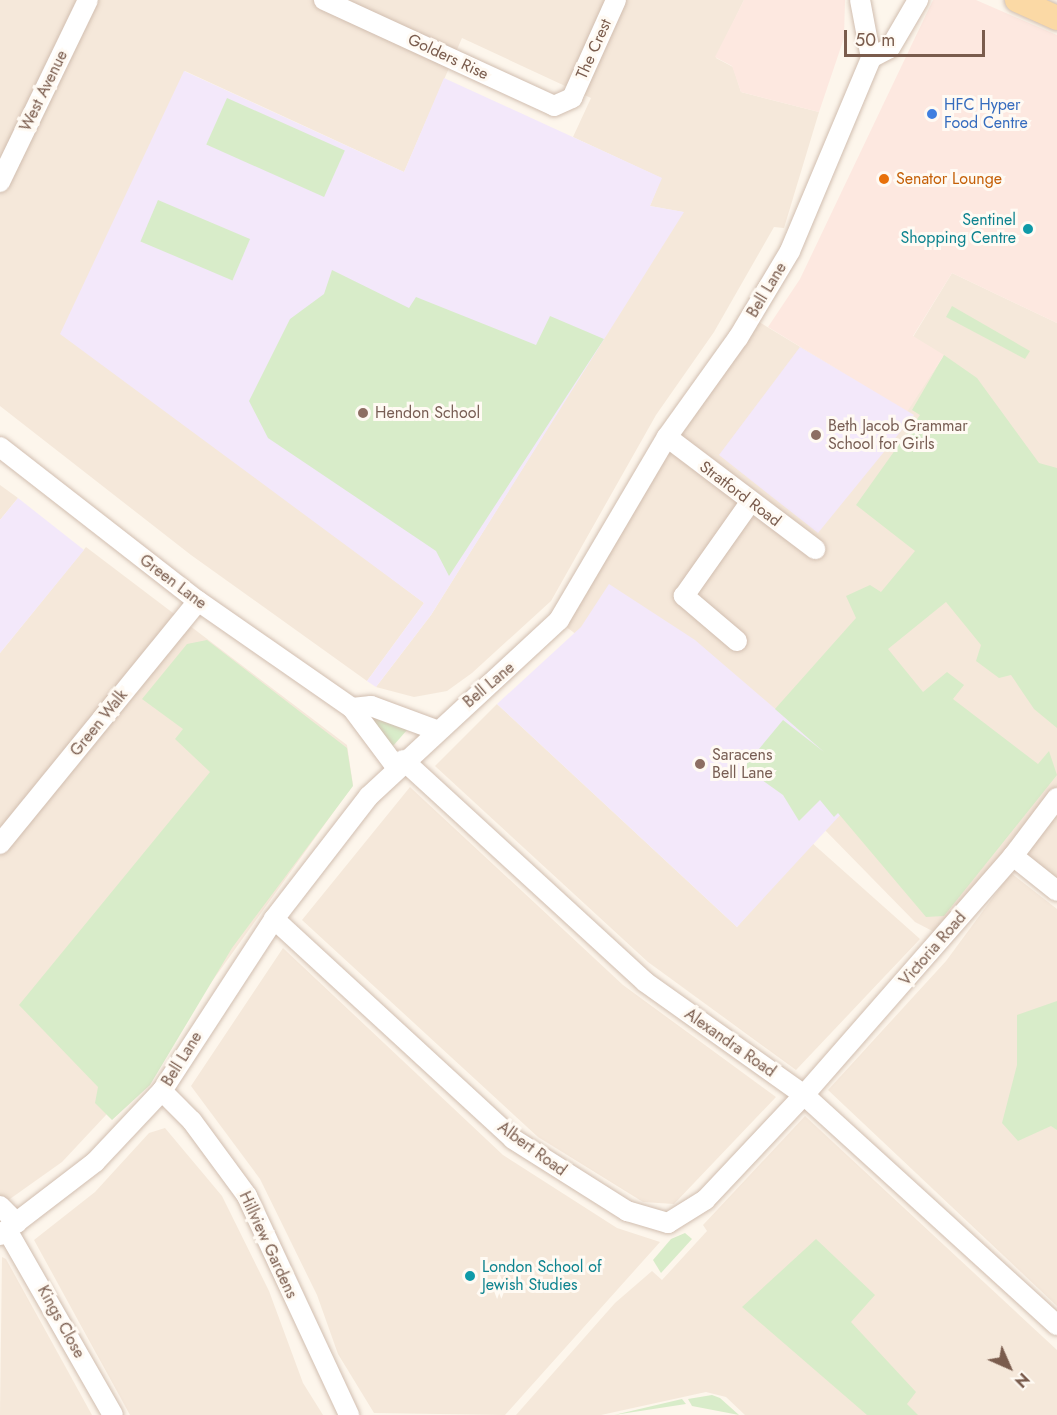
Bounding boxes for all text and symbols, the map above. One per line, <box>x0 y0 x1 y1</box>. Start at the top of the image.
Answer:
street label: The Crest <box>572 16 616 82</box>
scale bar <box>847 18 988 56</box>
text: 50 m <box>855 27 895 53</box>
street label: Golders Rise <box>405 30 491 84</box>
street label: West Avenue <box>16 47 72 135</box>
place label: HFC Hyper Food Centre <box>944 95 1028 133</box>
marker: HFC Hyper Food Centre <box>925 107 939 121</box>
place label: Senator Lounge <box>896 169 1002 189</box>
marker: Senator Lounge <box>877 172 891 186</box>
place label: Sentinel Shopping Centre <box>900 210 1016 248</box>
marker: Sentinel Shopping Centre <box>1021 222 1035 236</box>
street label: Bell Lane <box>743 259 791 321</box>
place label: Hendon School <box>375 403 480 423</box>
marker: Hendon School <box>356 406 370 420</box>
place label: Beth Jacob Grammar School for Girls <box>828 416 968 454</box>
marker: Beth Jacob Grammar School for Girls <box>809 428 823 442</box>
street label: Stratford Road <box>696 457 784 531</box>
street label: Green Lane <box>136 551 210 613</box>
street label: Bell Lane <box>460 658 518 712</box>
street label: Green Walk <box>66 686 132 760</box>
place label: Saracens Bell Lane <box>712 745 773 783</box>
marker: Saracens Bell Lane <box>693 757 707 771</box>
street label: Victoria Road <box>896 908 970 990</box>
street label: Alexandra Road <box>681 1005 779 1081</box>
street label: Bell Lane <box>158 1028 206 1090</box>
street label: Albert Road <box>494 1118 570 1180</box>
street label: Hillview Gardens <box>235 1189 301 1301</box>
place label: London School of Jewish Studies <box>482 1257 601 1295</box>
marker: London School of Jewish Studies <box>463 1269 477 1283</box>
street label: Kings Close <box>33 1282 89 1362</box>
north arrow <box>979 1337 1039 1397</box>
text: N <box>1009 1367 1035 1393</box>

